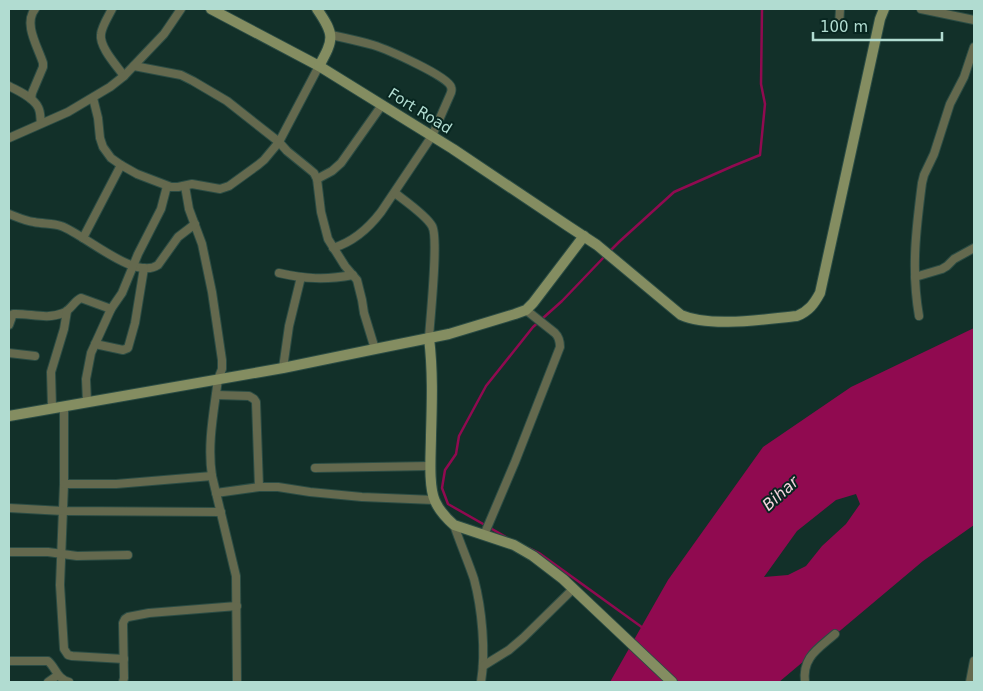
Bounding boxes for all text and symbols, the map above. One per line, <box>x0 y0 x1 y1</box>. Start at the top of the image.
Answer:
scale bar <box>813 10 942 42</box>
text: 100 m <box>820 18 868 36</box>
street label: Fort Road <box>385 84 455 138</box>
water label: Bihar <box>758 471 803 514</box>

